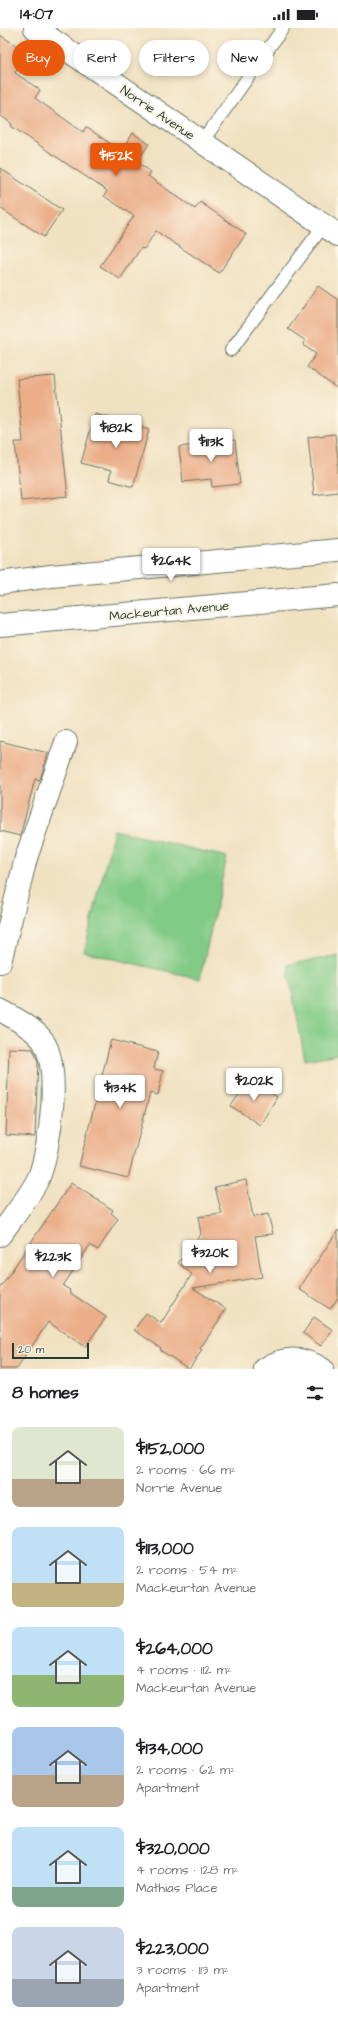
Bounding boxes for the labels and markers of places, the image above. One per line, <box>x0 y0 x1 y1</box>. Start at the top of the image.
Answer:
pin: $152K <box>88 143 144 177</box>
pin: $182K <box>88 415 144 449</box>
pin: $113K <box>183 429 239 463</box>
pin: $264K <box>143 548 199 582</box>
pin: $202K <box>226 1068 282 1102</box>
pin: $134K <box>92 1075 148 1109</box>
pin: $320K <box>182 1240 238 1274</box>
pin: $223K <box>25 1244 81 1278</box>

